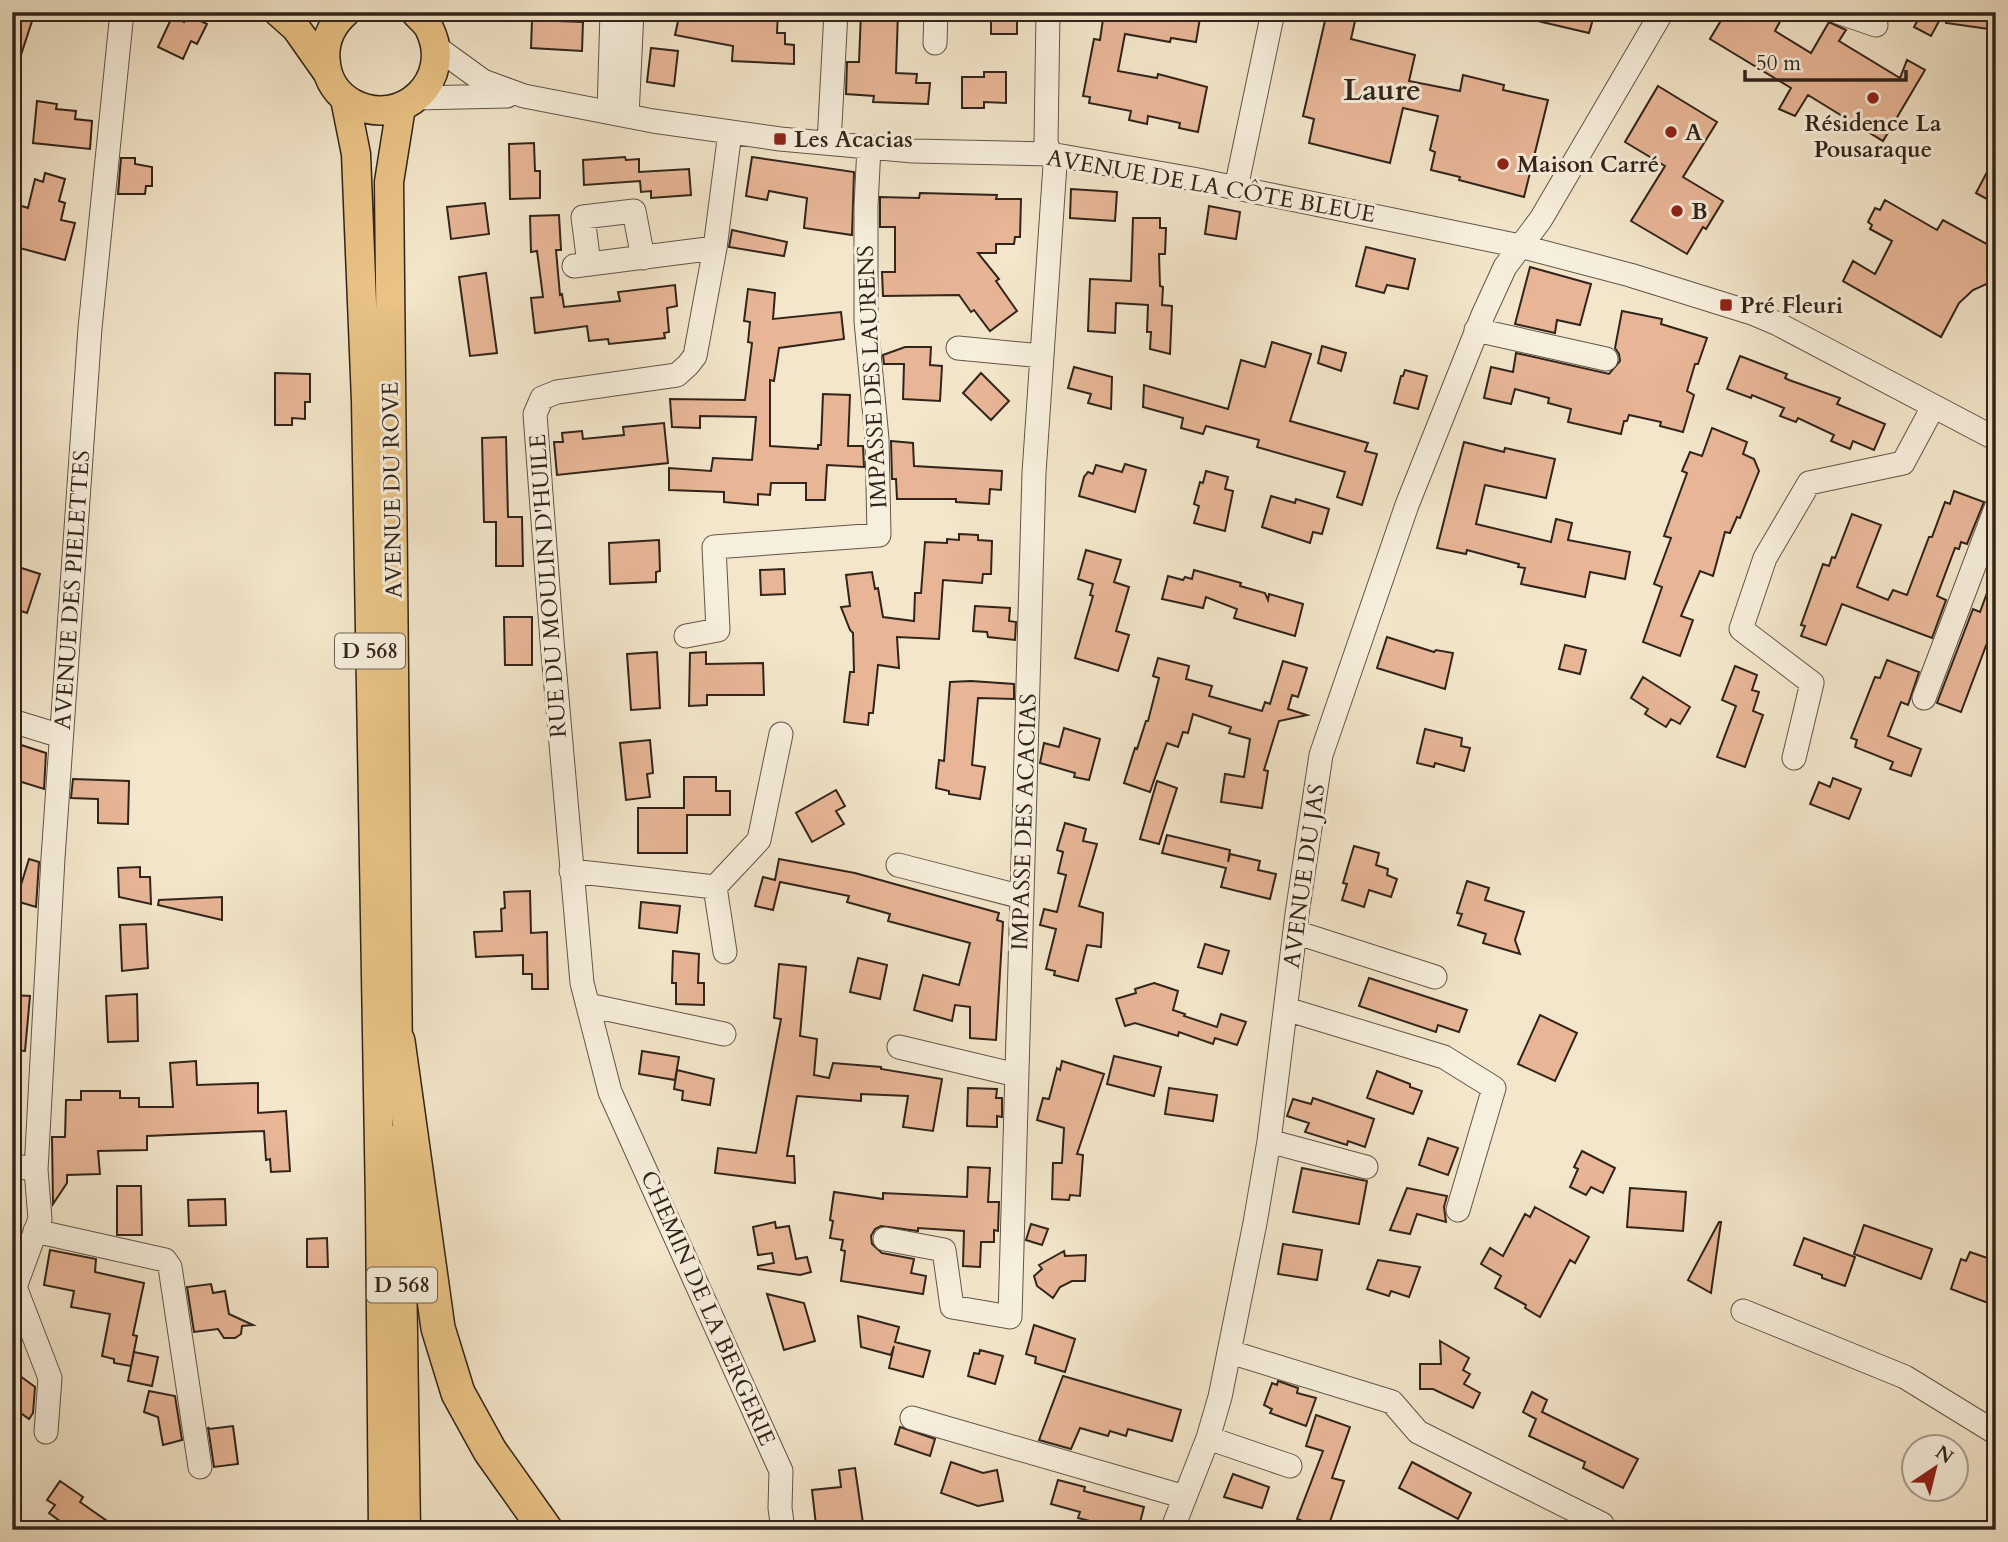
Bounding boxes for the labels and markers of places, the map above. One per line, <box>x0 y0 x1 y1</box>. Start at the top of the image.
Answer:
marker: Résidence La Pousaraque <box>1865 90 1881 106</box>
place label: Résidence La Pousaraque <box>1805 108 1942 165</box>
place label: A <box>1685 117 1703 148</box>
place label: Les Acacias <box>794 124 913 155</box>
marker: A <box>1663 124 1679 140</box>
marker: Les Acacias <box>772 131 788 147</box>
place label: Maison Carré <box>1517 149 1659 180</box>
marker: Maison Carré <box>1495 156 1511 172</box>
place label: B <box>1691 196 1708 227</box>
marker: B <box>1669 203 1685 219</box>
place label: Pré Fleuri <box>1740 290 1843 321</box>
marker: Pré Fleuri <box>1718 297 1734 313</box>

